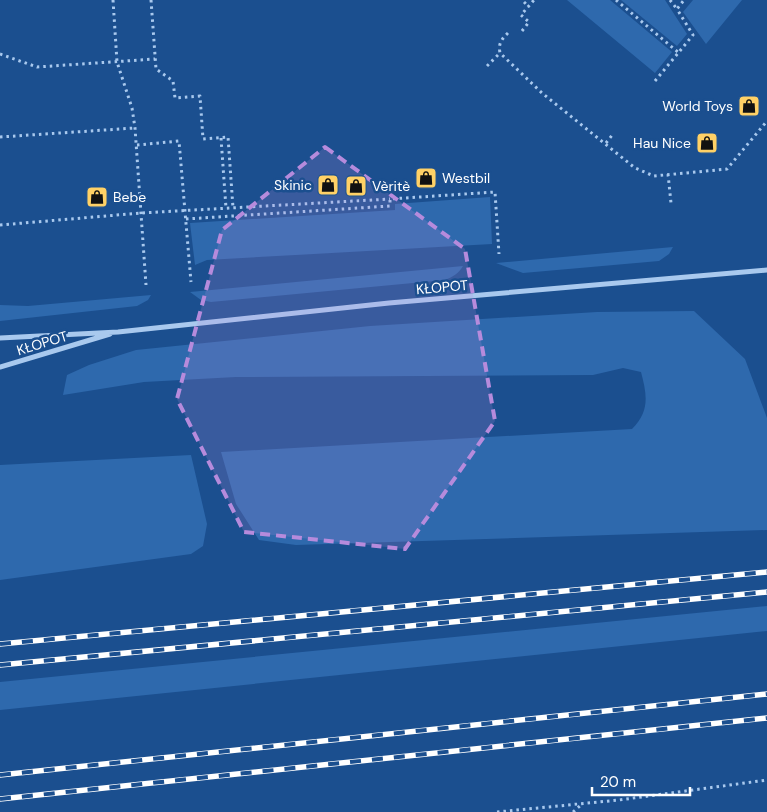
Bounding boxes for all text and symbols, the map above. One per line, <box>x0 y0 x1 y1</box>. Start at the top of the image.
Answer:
shop icon: World Toys <box>737 94 761 118</box>
place label: World Toys <box>662 97 733 115</box>
shop icon: Hau Nice <box>695 131 719 155</box>
place label: Hau Nice <box>633 134 691 152</box>
shop icon: Westbil <box>414 166 438 190</box>
place label: Westbil <box>442 169 490 187</box>
shop icon: Skinic <box>316 173 340 197</box>
shop icon: Vèritè <box>344 174 368 198</box>
place label: Skinic <box>274 176 312 194</box>
place label: Vèritè <box>372 177 410 195</box>
shop icon: Bebe <box>85 185 109 209</box>
place label: Bebe <box>113 188 146 206</box>
street label: KŁOPOT <box>415 276 469 298</box>
street label: KŁOPOT <box>14 327 70 359</box>
scale bar <box>592 764 690 796</box>
text: 20 m <box>600 772 636 792</box>

